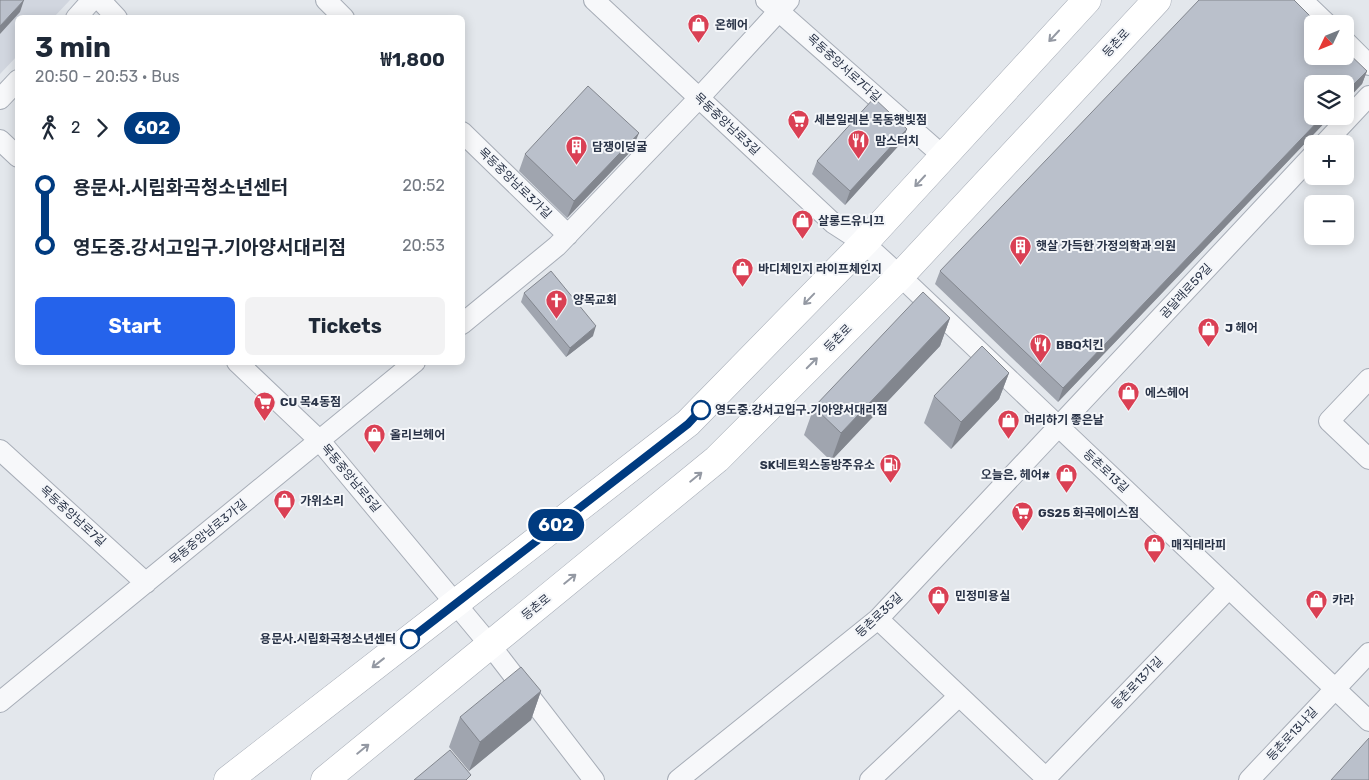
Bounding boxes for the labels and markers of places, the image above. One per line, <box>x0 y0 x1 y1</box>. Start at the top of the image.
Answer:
shop icon: 온헤어 <box>687 13 711 44</box>
place label: 온헤어 <box>715 18 748 32</box>
supermarket icon: 세븐일레븐 목동햇빛점 <box>786 108 810 139</box>
place label: 세븐일레븐 목동햇빛점 <box>814 113 927 127</box>
restaurant icon: 맘스터치 <box>847 129 871 160</box>
place label: 맘스터치 <box>875 134 919 148</box>
building icon: 담쟁이덩굴 <box>564 135 588 166</box>
place label: 담쟁이덩굴 <box>592 140 647 154</box>
shop icon: 살롱드유니끄 <box>790 209 814 240</box>
place label: 살롱드유니끄 <box>818 214 884 228</box>
building icon: 햇살 가득한 가정의학과 의원 <box>1008 234 1032 265</box>
place label: 햇살 가득한 가정의학과 의원 <box>1036 239 1176 253</box>
shop icon: 바디체인지 라이프체인지 <box>730 257 754 288</box>
place label: 바디체인지 라이프체인지 <box>758 262 882 276</box>
church icon: 양목교회 <box>545 288 569 319</box>
place label: 양목교회 <box>573 293 617 307</box>
shop icon: J 헤어 <box>1197 316 1221 347</box>
place label: J 헤어 <box>1225 321 1258 335</box>
restaurant icon: BBQ치킨 <box>1028 333 1052 364</box>
place label: BBQ치킨 <box>1056 338 1104 352</box>
shop icon: 에스헤어 <box>1117 381 1141 412</box>
place label: 에스헤어 <box>1145 386 1189 400</box>
supermarket icon: CU 목4동점 <box>252 390 276 421</box>
place label: CU 목4동점 <box>280 395 341 409</box>
marker: 영도중.강서고입구.기아양서대리점 <box>691 400 711 420</box>
place label: 영도중.강서고입구.기아양서대리점 <box>715 403 887 417</box>
shop icon: 머리하기 좋은날 <box>996 408 1020 439</box>
place label: 머리하기 좋은날 <box>1024 413 1104 427</box>
shop icon: 올리브헤어 <box>362 423 386 454</box>
place label: 올리브헤어 <box>390 428 445 442</box>
fuel station icon: SK네트윅스동방주유소 <box>879 453 903 484</box>
place label: SK네트윅스동방주유소 <box>760 458 875 472</box>
shop icon: 오늘은, 헤어# <box>1054 463 1078 494</box>
place label: 오늘은, 헤어# <box>981 468 1050 482</box>
shop icon: 가위소리 <box>272 489 296 520</box>
place label: 가위소리 <box>300 494 344 508</box>
supermarket icon: GS25 화곡에이스점 <box>1010 501 1034 532</box>
place label: GS25 화곡에이스점 <box>1038 506 1139 520</box>
shop icon: 매직테라피 <box>1143 533 1167 564</box>
place label: 매직테라피 <box>1171 538 1226 552</box>
shop icon: 민정미용실 <box>927 584 951 615</box>
shop icon: 카라 <box>1304 588 1328 619</box>
place label: 민정미용실 <box>955 589 1010 603</box>
place label: 카라 <box>1332 593 1354 607</box>
marker: 용문사.시립화곡청소년센터 <box>400 629 420 649</box>
place label: 용문사.시립화곡청소년센터 <box>260 632 396 646</box>

